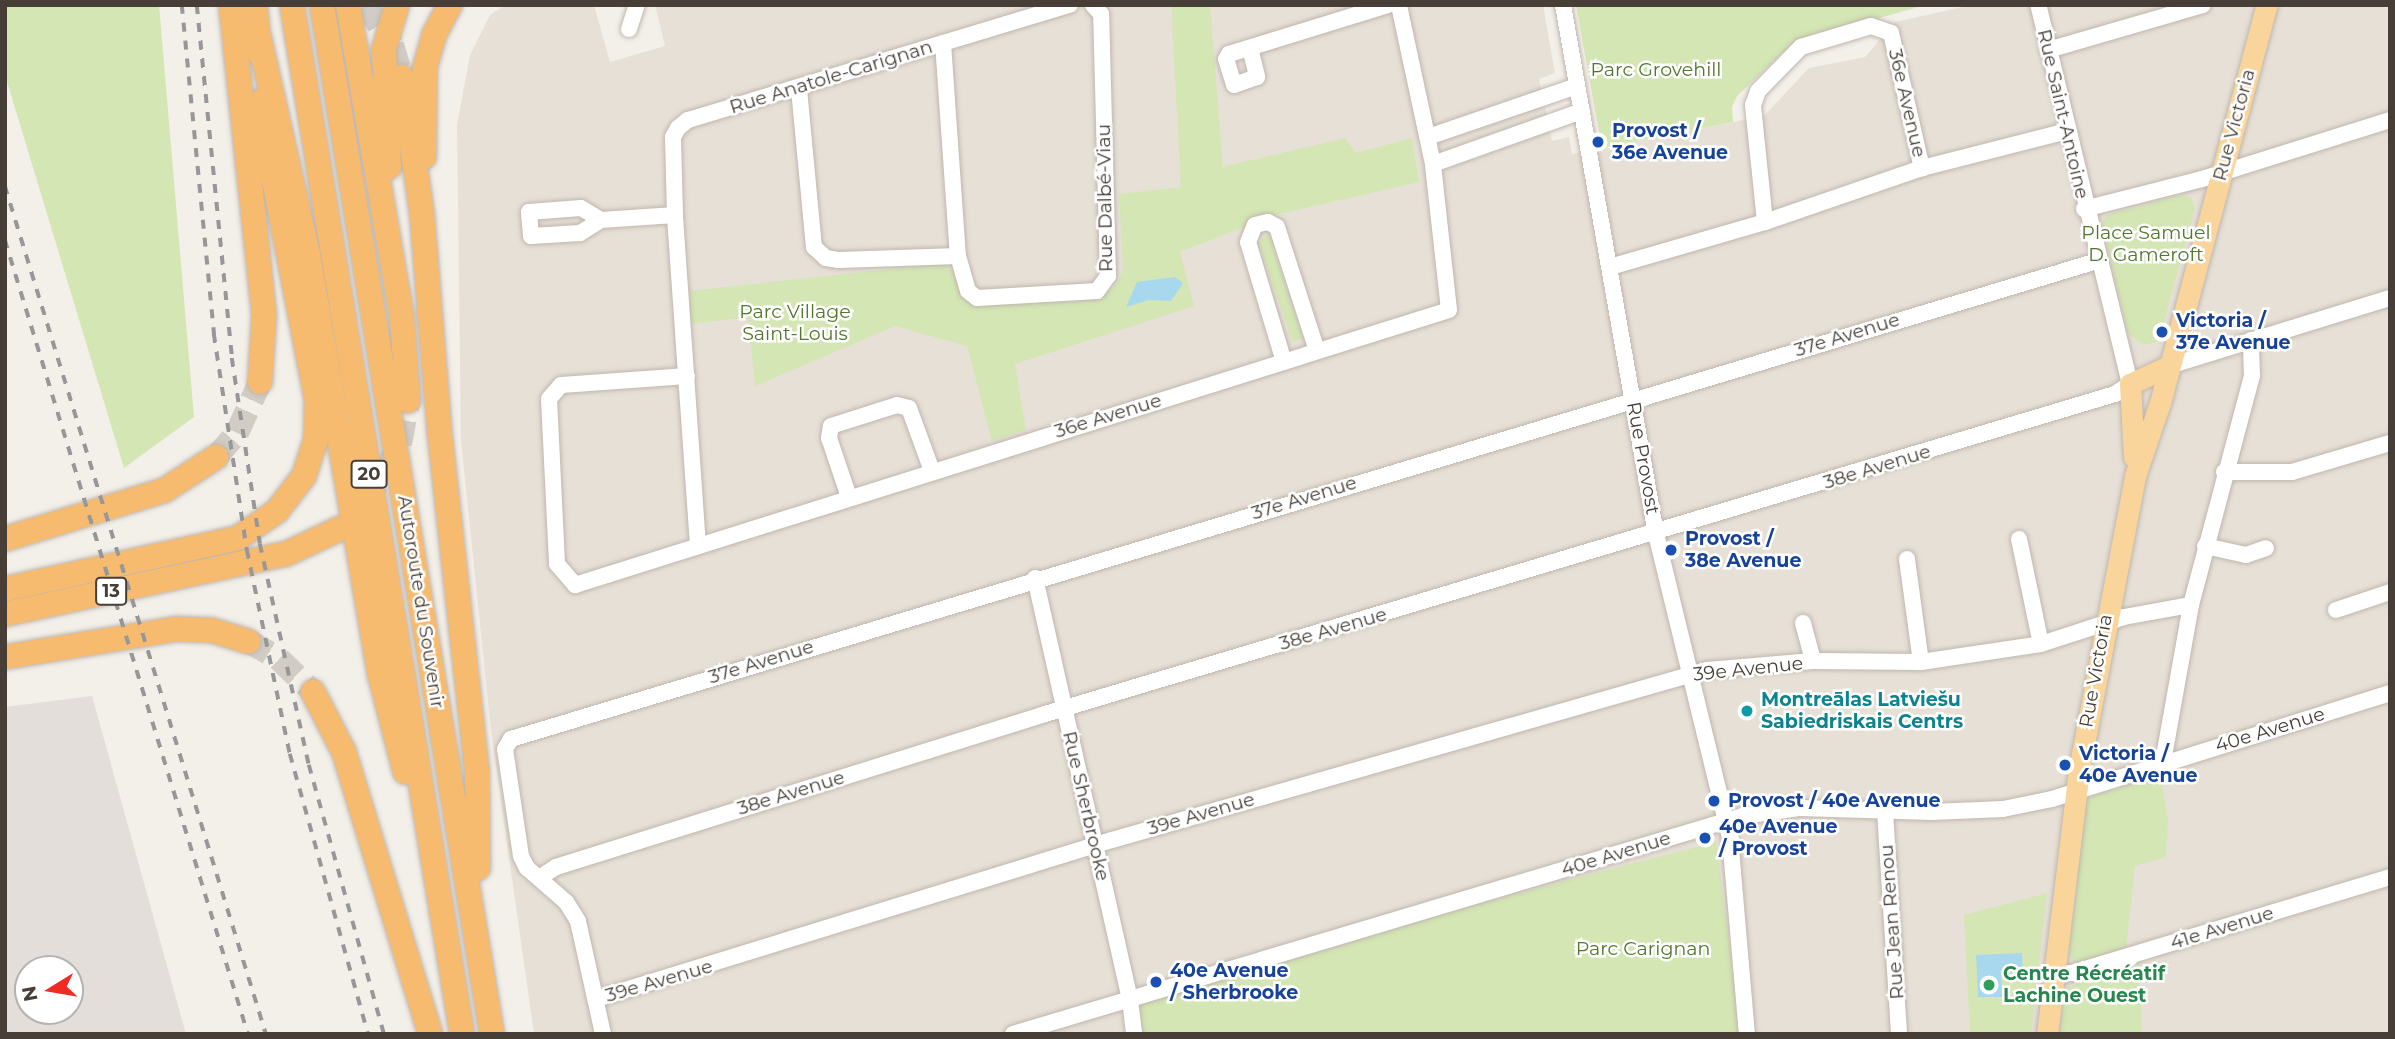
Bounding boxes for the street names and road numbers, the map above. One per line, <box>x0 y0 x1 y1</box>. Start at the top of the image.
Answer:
street label: Rue Saint-Antoine <box>2032 27 2094 201</box>
street label: Rue Anatole-Carignan <box>727 35 935 119</box>
street label: 36e Avenue <box>1883 47 1931 159</box>
street label: Rue Victoria <box>2208 67 2260 183</box>
street label: Rue Dalbé-Viau <box>1092 124 1118 272</box>
street label: 37e Avenue <box>1792 308 1902 362</box>
street label: 36e Avenue <box>1052 389 1164 443</box>
street label: Rue Provost <box>1622 400 1664 516</box>
street label: 38e Avenue <box>1821 440 1933 494</box>
road number: 20 <box>350 460 388 488</box>
street label: 37e Avenue <box>1249 471 1359 525</box>
street label: Autoroute du Souvenir <box>393 494 449 710</box>
road number: 13 <box>94 576 128 606</box>
street label: 38e Avenue <box>1277 603 1389 655</box>
street label: Rue Victoria <box>2075 612 2117 730</box>
street label: 37e Avenue <box>706 635 816 689</box>
street label: 39e Avenue <box>1692 652 1804 686</box>
street label: 40e Avenue <box>2212 703 2328 757</box>
street label: Rue Sherbrooke <box>1058 729 1114 883</box>
street label: 38e Avenue <box>735 766 847 820</box>
street label: 39e Avenue <box>1145 788 1257 840</box>
street label: 40e Avenue <box>1558 827 1674 881</box>
street label: Rue Jean Renou <box>1875 844 1909 1000</box>
street label: 41e Avenue <box>2167 901 2277 955</box>
street label: 39e Avenue <box>603 955 715 1007</box>

